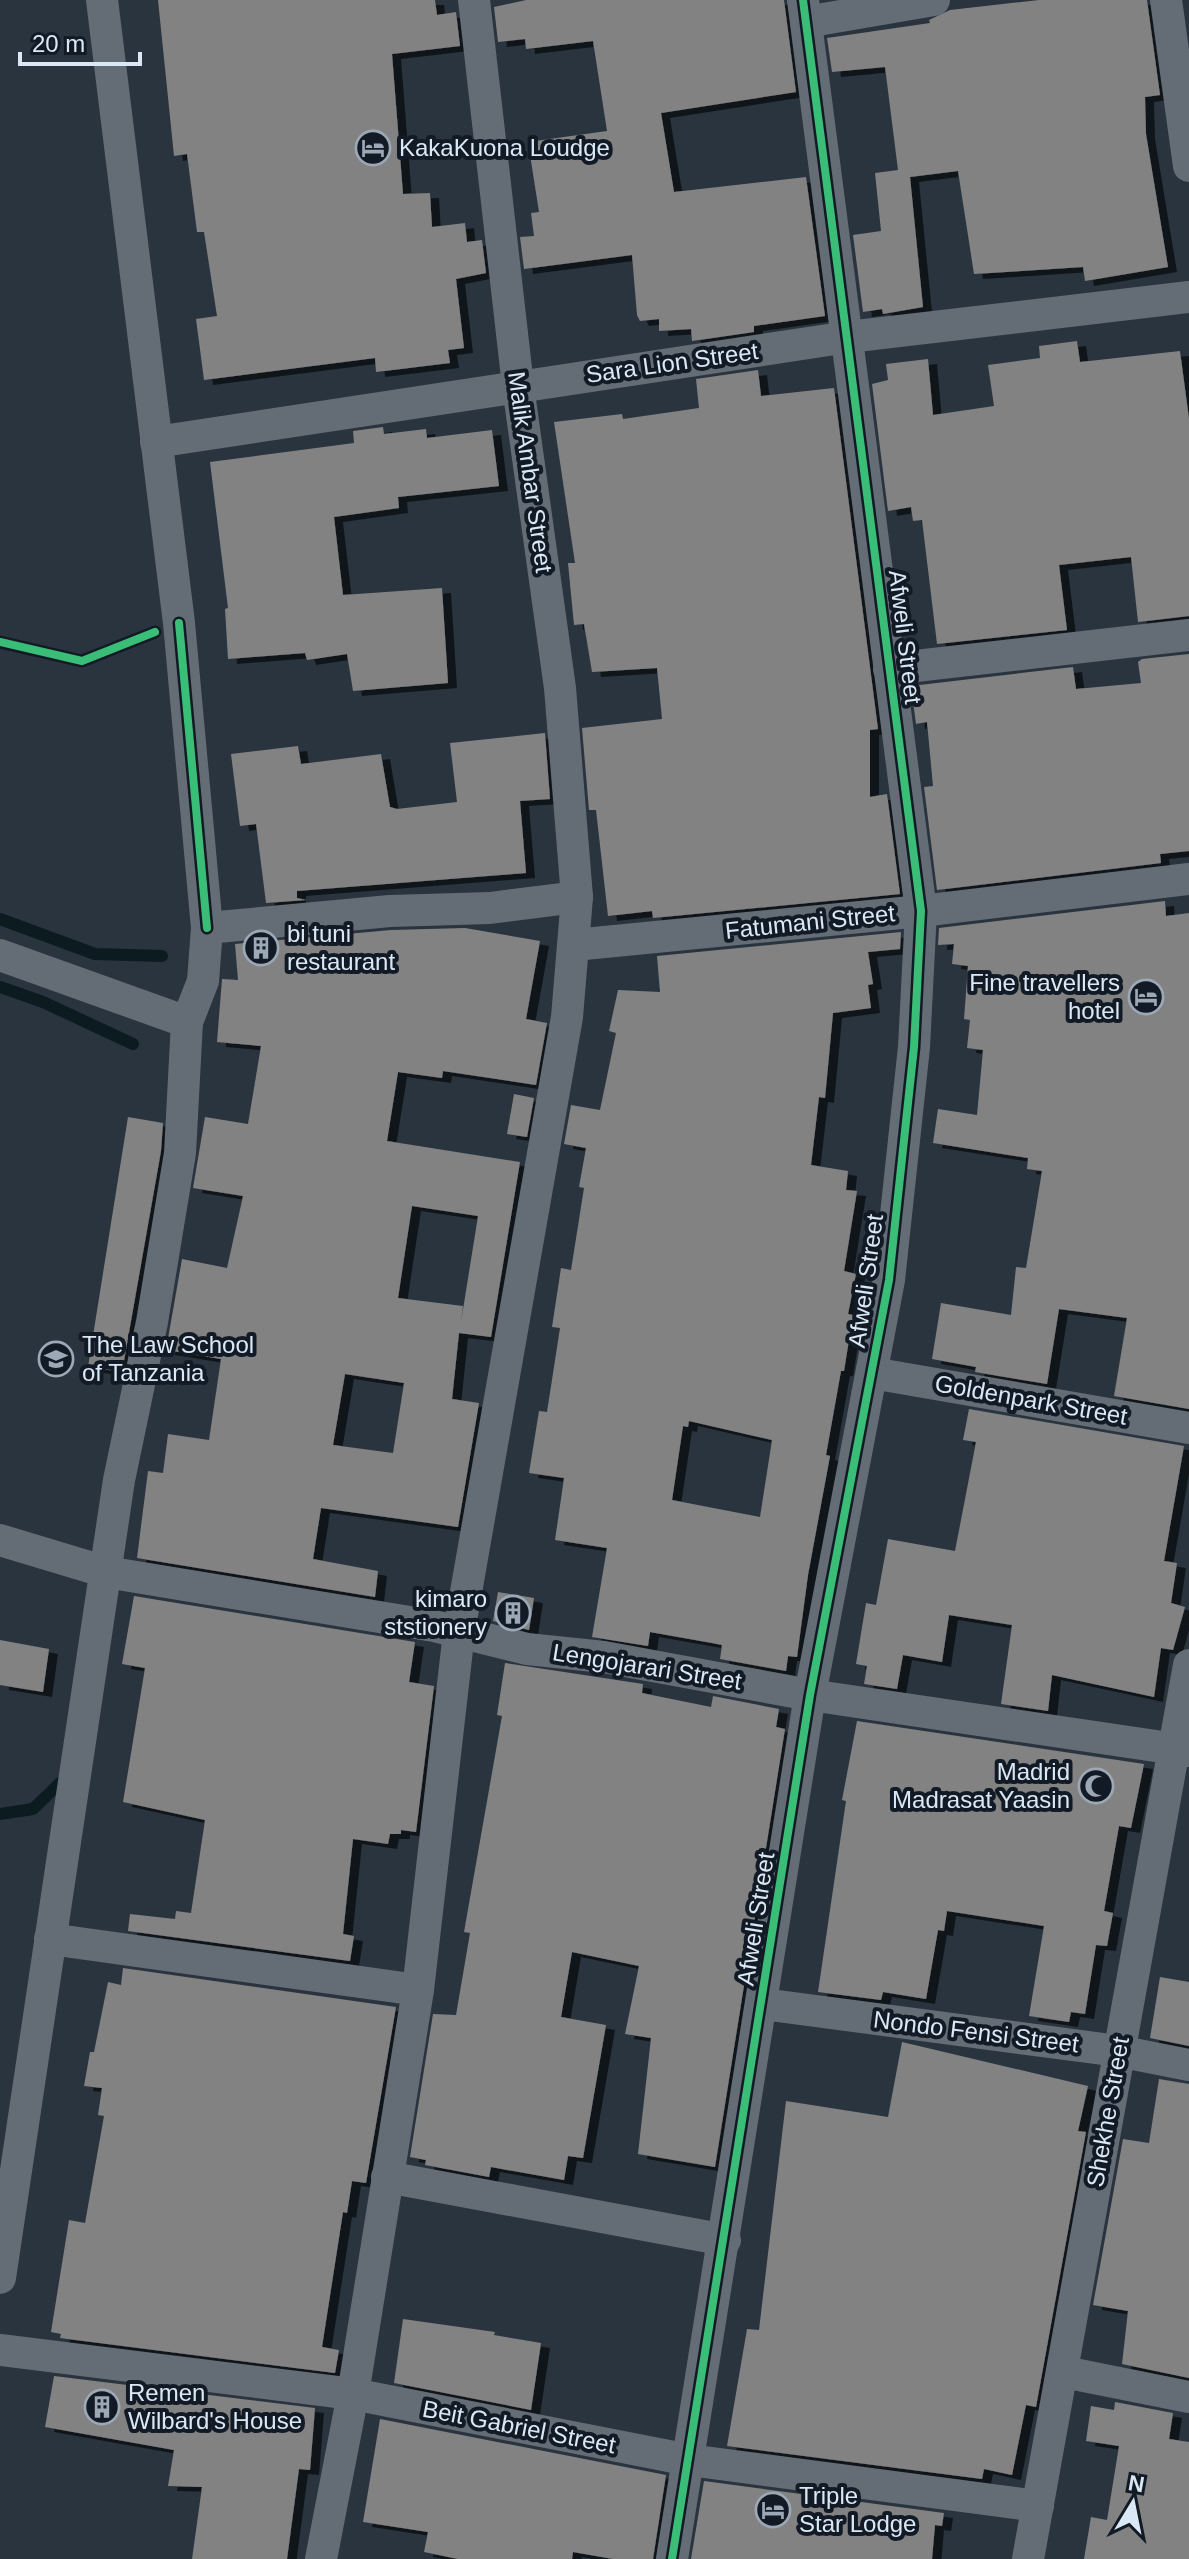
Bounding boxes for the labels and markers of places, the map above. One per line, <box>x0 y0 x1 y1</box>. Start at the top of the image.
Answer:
hotel icon: KakaKuona Loudge <box>354 129 392 167</box>
place label: KakaKuona Loudge <box>399 134 610 161</box>
place label: bi tuni restaurant <box>287 920 395 975</box>
building icon: bi tuni restaurant <box>242 929 280 967</box>
place label: Fine travellers hotel <box>969 969 1120 1024</box>
hotel icon: Fine travellers hotel <box>1127 978 1165 1016</box>
place label: The Law School of Tanzania <box>82 1331 254 1386</box>
school or university icon: The Law School of Tanzania <box>37 1340 75 1378</box>
place label: kimaro ststionery <box>384 1585 487 1640</box>
building icon: kimaro ststionery <box>494 1594 532 1632</box>
place label: Madrid Madrasat Yaasin <box>892 1758 1070 1813</box>
mosque icon: Madrid Madrasat Yaasin <box>1077 1767 1115 1805</box>
place label: Remen Wilbard's House <box>128 2379 302 2434</box>
building icon: Remen Wilbard's House <box>83 2388 121 2426</box>
place label: Triple Star Lodge <box>799 2482 916 2537</box>
hotel icon: Triple Star Lodge <box>754 2491 792 2529</box>

